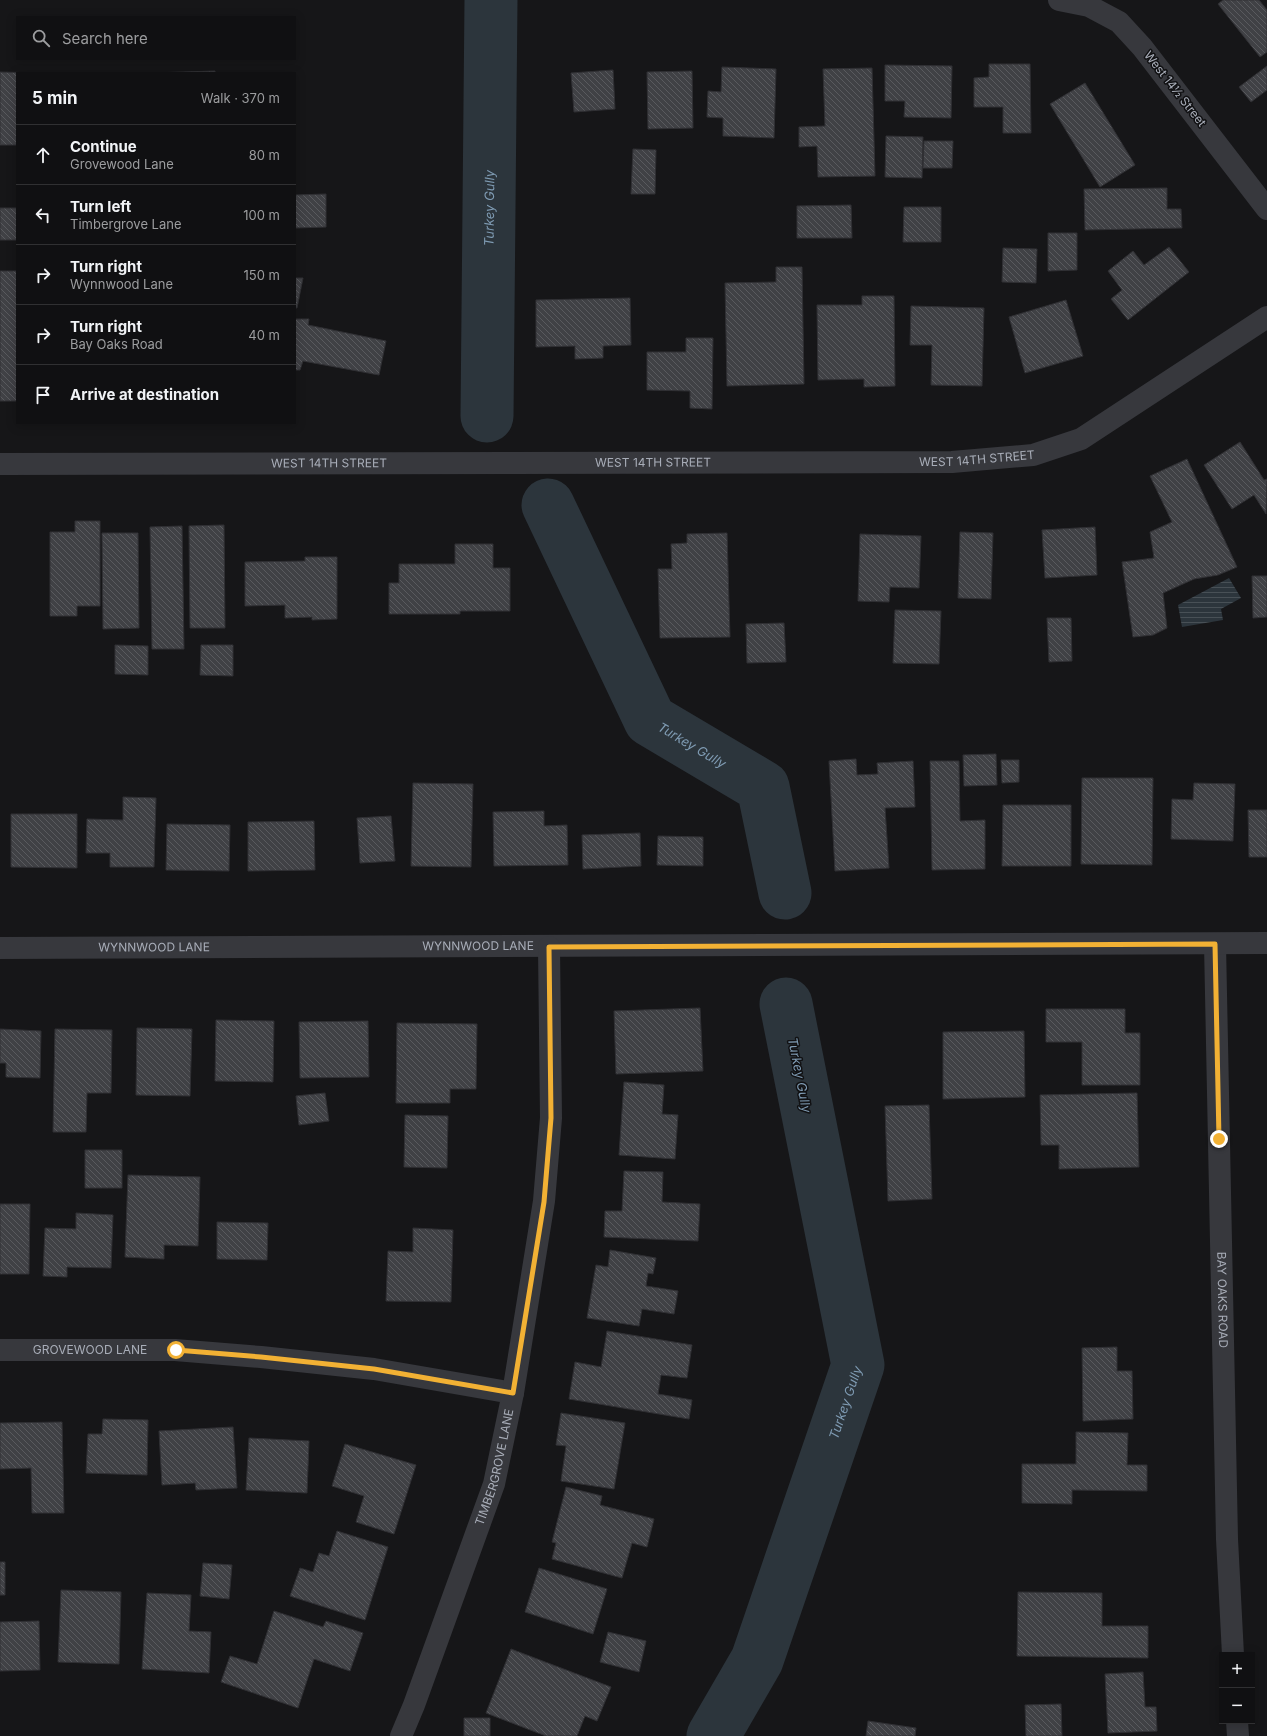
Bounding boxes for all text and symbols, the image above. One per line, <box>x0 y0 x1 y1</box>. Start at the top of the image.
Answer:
search box <box>16 16 296 60</box>
icon: search <box>30 27 52 49</box>
text: Search here <box>62 29 148 48</box>
street label: West 14½ Street <box>1141 48 1210 130</box>
text: 5 min <box>32 88 78 108</box>
text: Walk · 370 m <box>201 90 280 106</box>
text: Continue <box>70 137 137 156</box>
icon: ahead <box>32 144 54 166</box>
text: 80 m <box>249 147 280 163</box>
text: Grovewood Lane <box>70 156 174 172</box>
water label: Turkey Gully <box>481 169 497 246</box>
text: Turn left <box>70 197 131 216</box>
icon: left <box>32 204 54 226</box>
text: 100 m <box>243 207 280 223</box>
text: Timbergrove Lane <box>70 216 182 232</box>
text: Turn right <box>70 257 142 276</box>
icon: right <box>32 264 54 286</box>
text: 150 m <box>244 267 280 283</box>
text: Wynnwood Lane <box>70 276 173 292</box>
text: Turn right <box>70 317 142 336</box>
icon: right <box>32 324 54 346</box>
text: 40 m <box>248 327 280 343</box>
text: Bay Oaks Road <box>70 336 163 352</box>
icon: arrive <box>32 384 54 406</box>
text: Arrive at destination <box>70 385 219 404</box>
street label: WEST 14TH STREET <box>919 447 1036 469</box>
street label: WEST 14TH STREET <box>271 455 387 470</box>
street label: WEST 14TH STREET <box>595 455 711 470</box>
water label: Turkey Gully <box>655 719 730 772</box>
street label: WYNNWOOD LANE <box>422 938 534 953</box>
street label: WYNNWOOD LANE <box>98 939 210 955</box>
water label: Turkey Gully <box>785 1036 815 1115</box>
route end <box>1210 1130 1228 1148</box>
street label: BAY OAKS ROAD <box>1214 1252 1231 1348</box>
route start <box>167 1341 185 1359</box>
street label: GROVEWOOD LANE <box>33 1342 147 1357</box>
water label: Turkey Gully <box>825 1363 865 1441</box>
street label: TIMBERGROVE LANE <box>472 1407 516 1528</box>
map controls <box>1219 1652 1255 1724</box>
button: + <box>1219 1652 1255 1688</box>
button: − <box>1219 1688 1255 1724</box>

